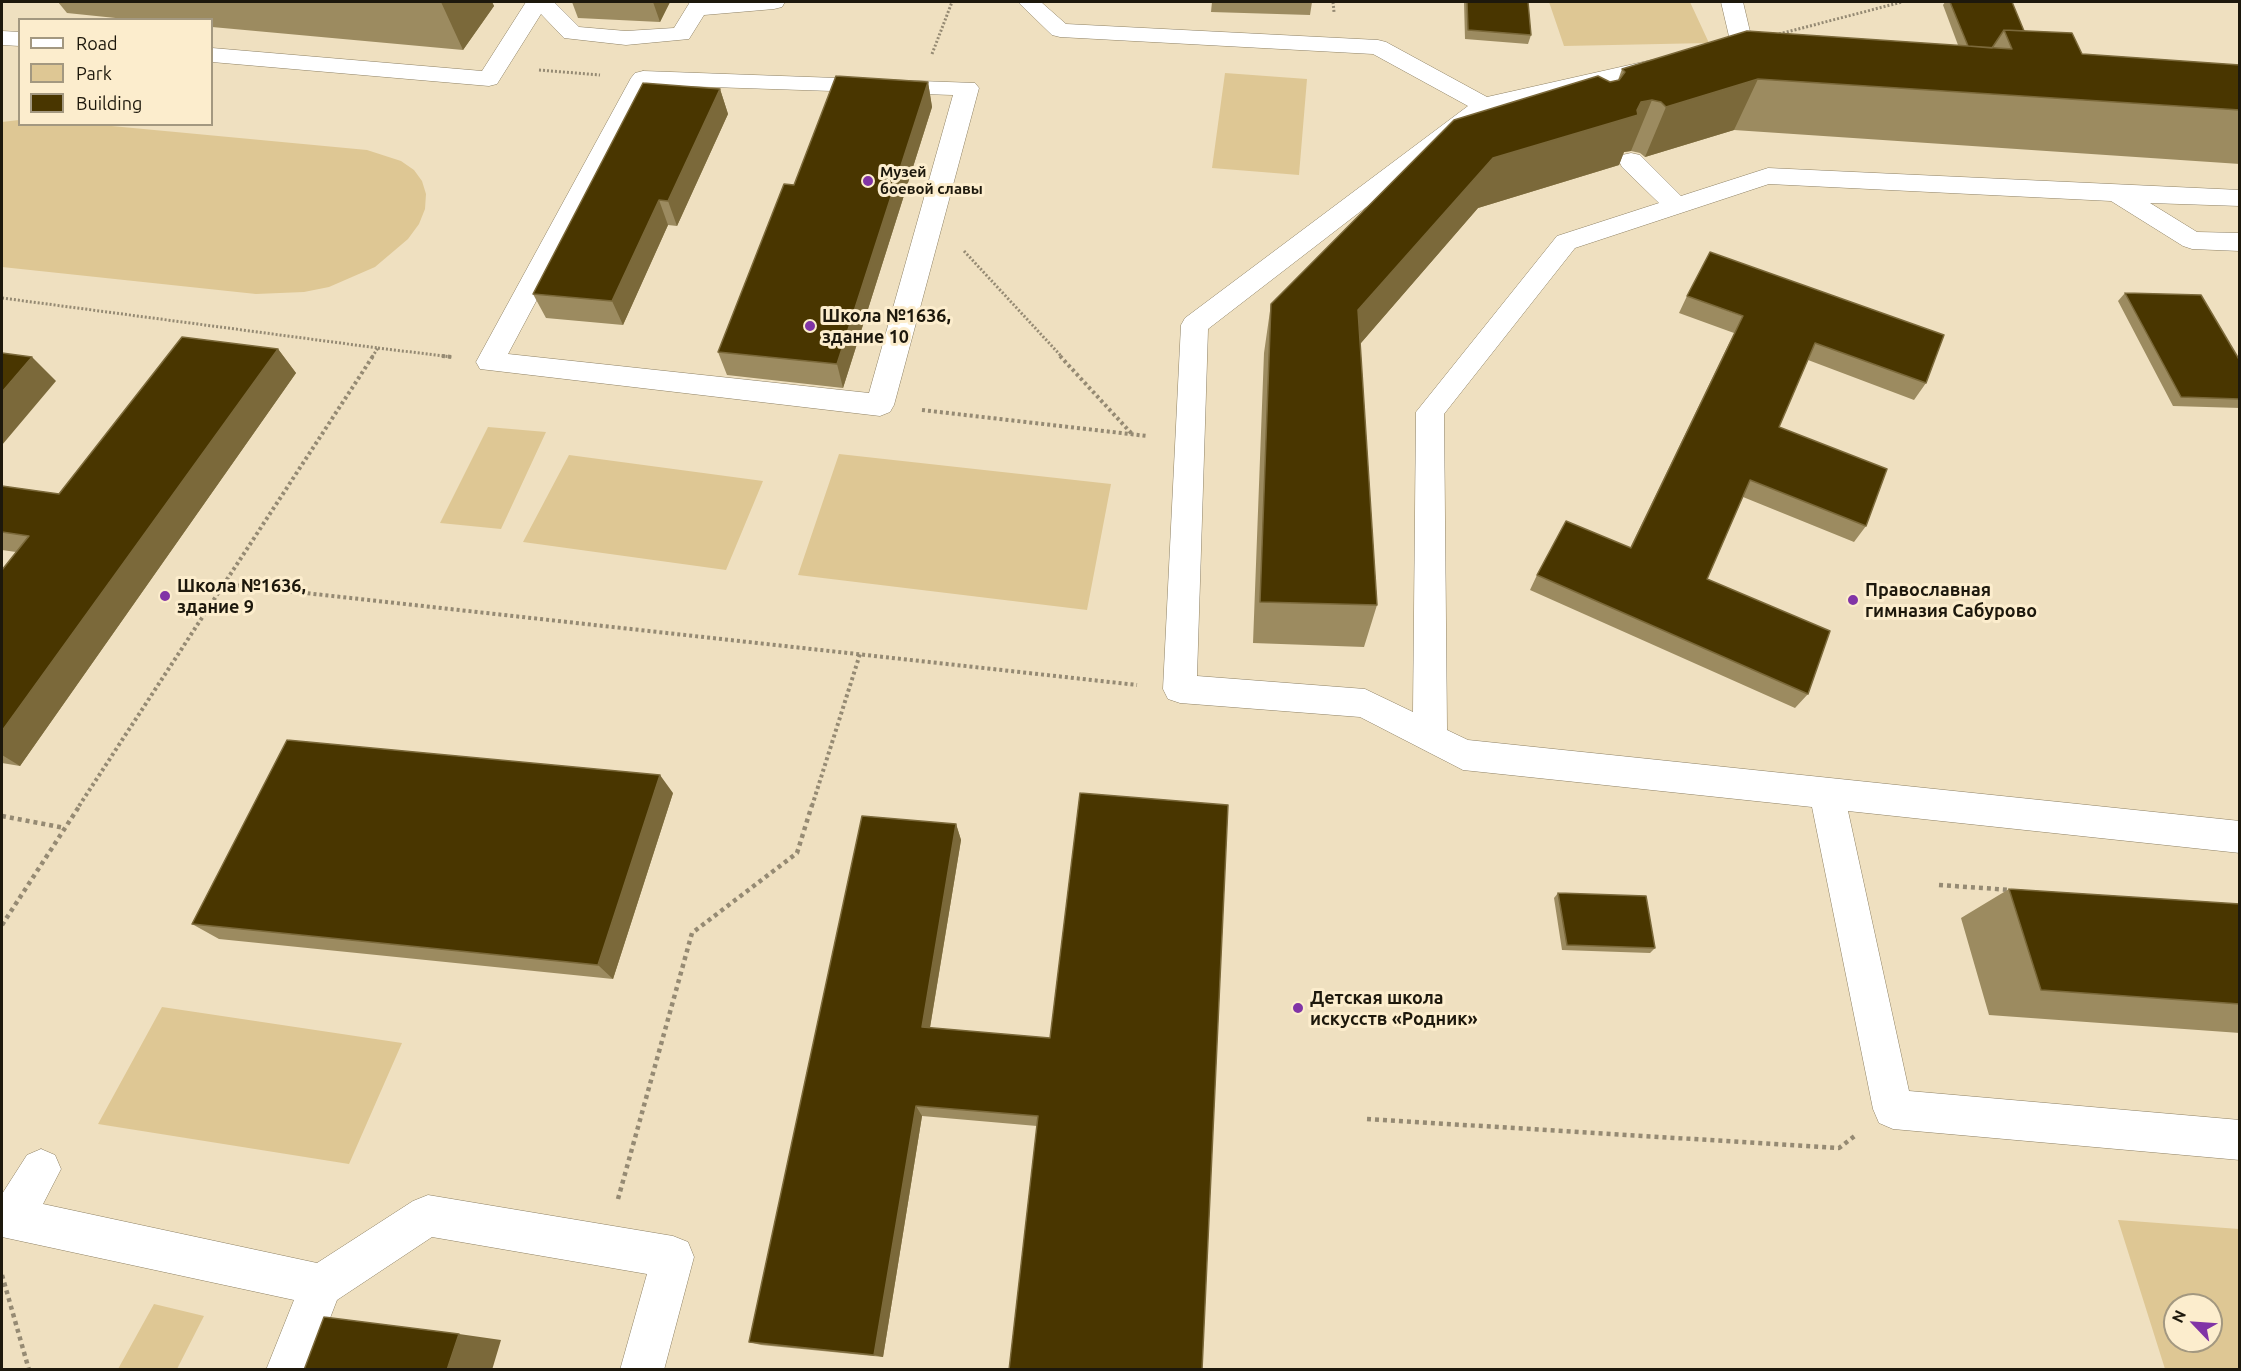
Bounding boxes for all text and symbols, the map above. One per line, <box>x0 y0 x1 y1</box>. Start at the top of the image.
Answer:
legend <box>18 18 213 126</box>
text: Road <box>76 33 118 53</box>
text: Park <box>76 63 112 83</box>
text: Building <box>76 93 142 113</box>
place label: Музей боевой славы <box>880 163 983 198</box>
marker: Музей боевой славы <box>861 174 875 188</box>
place label: Школа №1636, здание 10 <box>822 305 951 348</box>
marker: Школа №1636, здание 10 <box>803 319 817 333</box>
place label: Школа №1636, здание 9 <box>177 575 306 618</box>
place label: Православная гимназия Сабурово <box>1865 579 2037 622</box>
marker: Школа №1636, здание 9 <box>158 589 172 603</box>
marker: Православная гимназия Сабурово <box>1846 593 1860 607</box>
place label: Детская школа искусств «Родник» <box>1310 987 1478 1030</box>
marker: Детская школа искусств «Родник» <box>1291 1001 1305 1015</box>
north arrow <box>2163 1293 2223 1353</box>
text: N <box>2168 1307 2189 1325</box>

